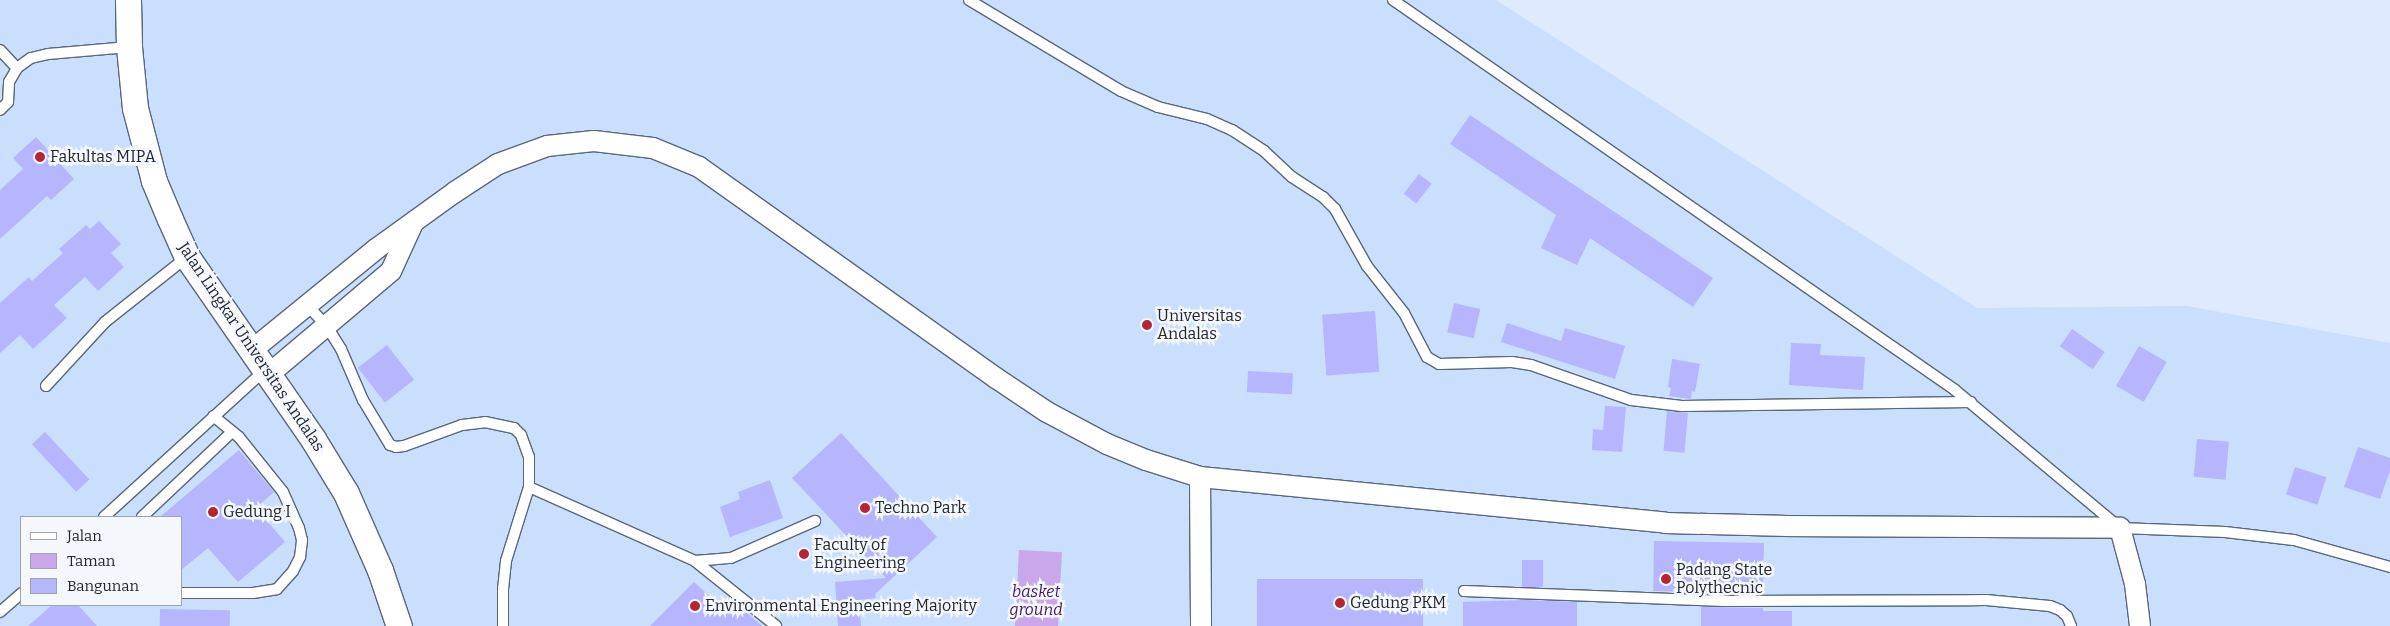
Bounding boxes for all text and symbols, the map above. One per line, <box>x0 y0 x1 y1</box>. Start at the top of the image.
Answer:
place label: Fakultas MIPA <box>50 147 156 167</box>
marker: Fakultas MIPA <box>34 151 46 163</box>
street label: Jalan Lingkar Universitas Andalas <box>174 239 328 455</box>
place label: Universitas Andalas <box>1157 306 1242 344</box>
marker: Universitas Andalas <box>1141 319 1153 331</box>
place label: Techno Park <box>875 498 966 518</box>
place label: Gedung I <box>223 502 291 522</box>
marker: Techno Park <box>859 502 871 514</box>
marker: Gedung I <box>207 506 219 518</box>
legend <box>20 516 182 606</box>
text: Jalan <box>67 527 102 545</box>
place label: Faculty of Engineering <box>814 535 906 573</box>
marker: Faculty of Engineering <box>798 548 810 560</box>
text: Taman <box>67 552 115 570</box>
place label: Padang State Polythecnic <box>1676 560 1772 598</box>
marker: Padang State Polythecnic <box>1660 573 1672 585</box>
text: Bangunan <box>67 577 139 595</box>
park label: basket ground <box>1009 582 1063 620</box>
place label: Gedung PKM <box>1350 593 1446 613</box>
place label: Environmental Engineering Majority <box>705 596 977 616</box>
marker: Gedung PKM <box>1334 597 1346 609</box>
marker: Environmental Engineering Majority <box>689 600 701 612</box>

